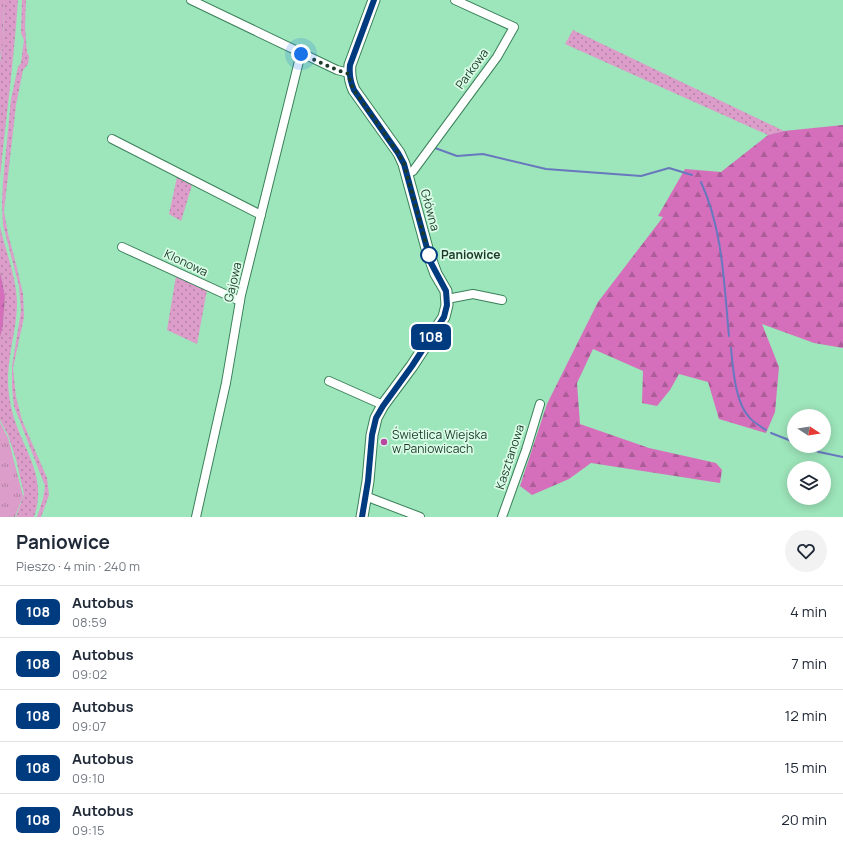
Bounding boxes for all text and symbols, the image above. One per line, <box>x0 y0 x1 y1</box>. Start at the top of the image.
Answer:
your location <box>291 44 311 64</box>
street label: Parkowa <box>451 45 492 92</box>
street label: Główna <box>417 187 444 233</box>
street label: Klonowa <box>162 245 211 280</box>
marker: Paniowice <box>420 246 438 264</box>
place label: Paniowice <box>441 246 500 263</box>
street label: Gajowa <box>220 260 245 304</box>
line badge: 108 <box>408 324 454 350</box>
text: 108 <box>419 327 443 346</box>
north arrow <box>787 409 831 453</box>
map controls <box>787 409 831 505</box>
street label: Kasztanowa <box>491 422 528 492</box>
place label: Świetlica Wiejska w Paniowicach <box>392 426 487 457</box>
marker: Świetlica Wiejska w Paniowicach <box>379 437 389 447</box>
button: layers <box>787 461 831 505</box>
text: Paniowice <box>16 529 110 555</box>
button: heart <box>785 530 827 572</box>
text: Pieszo · 4 min · 240 m <box>16 557 140 575</box>
text: Autobus <box>72 592 134 613</box>
text: 4 min <box>790 601 827 622</box>
text: 108 <box>26 602 50 621</box>
text: 08:59 <box>72 613 107 631</box>
text: Autobus <box>72 644 134 665</box>
text: 7 min <box>791 653 827 674</box>
text: 108 <box>26 654 50 673</box>
text: 09:02 <box>72 665 107 683</box>
text: Autobus <box>72 696 134 717</box>
text: 12 min <box>784 705 827 726</box>
text: 108 <box>26 706 50 725</box>
text: 09:07 <box>72 717 106 735</box>
text: Autobus <box>72 748 134 769</box>
text: 15 min <box>784 757 827 778</box>
text: 108 <box>26 758 50 777</box>
text: 09:10 <box>72 769 105 787</box>
text: Autobus <box>72 800 134 821</box>
text: 20 min <box>781 809 827 830</box>
text: 108 <box>26 810 50 829</box>
text: 09:15 <box>72 821 104 839</box>

